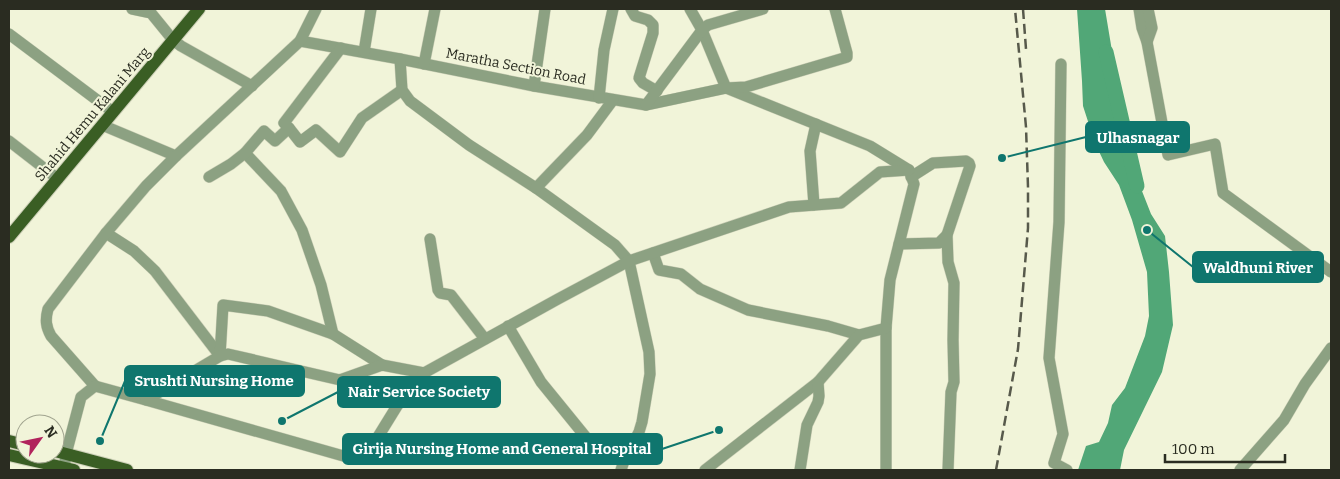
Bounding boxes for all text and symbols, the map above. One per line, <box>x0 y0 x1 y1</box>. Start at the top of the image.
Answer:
street label: Shahid Hemu Kalani Marg <box>31 44 154 185</box>
street label: Maratha Section Road <box>445 45 587 88</box>
callout: Ulhasnagar <box>1086 122 1189 152</box>
text: Ulhasnagar <box>1096 129 1180 147</box>
callout: Waldhuni River <box>1193 252 1323 282</box>
text: Waldhuni River <box>1203 259 1313 277</box>
callout: Srushti Nursing Home <box>125 366 304 396</box>
text: Srushti Nursing Home <box>134 372 294 390</box>
callout: Nair Service Society <box>338 377 500 407</box>
text: Nair Service Society <box>348 383 491 401</box>
north arrow <box>15 414 65 464</box>
text: N <box>40 423 61 442</box>
scale bar <box>1165 432 1285 464</box>
callout: Girija Nursing Home and General Hospital <box>343 434 662 464</box>
text: Girija Nursing Home and General Hospital <box>352 440 652 458</box>
text: 100 m <box>1172 440 1215 458</box>

